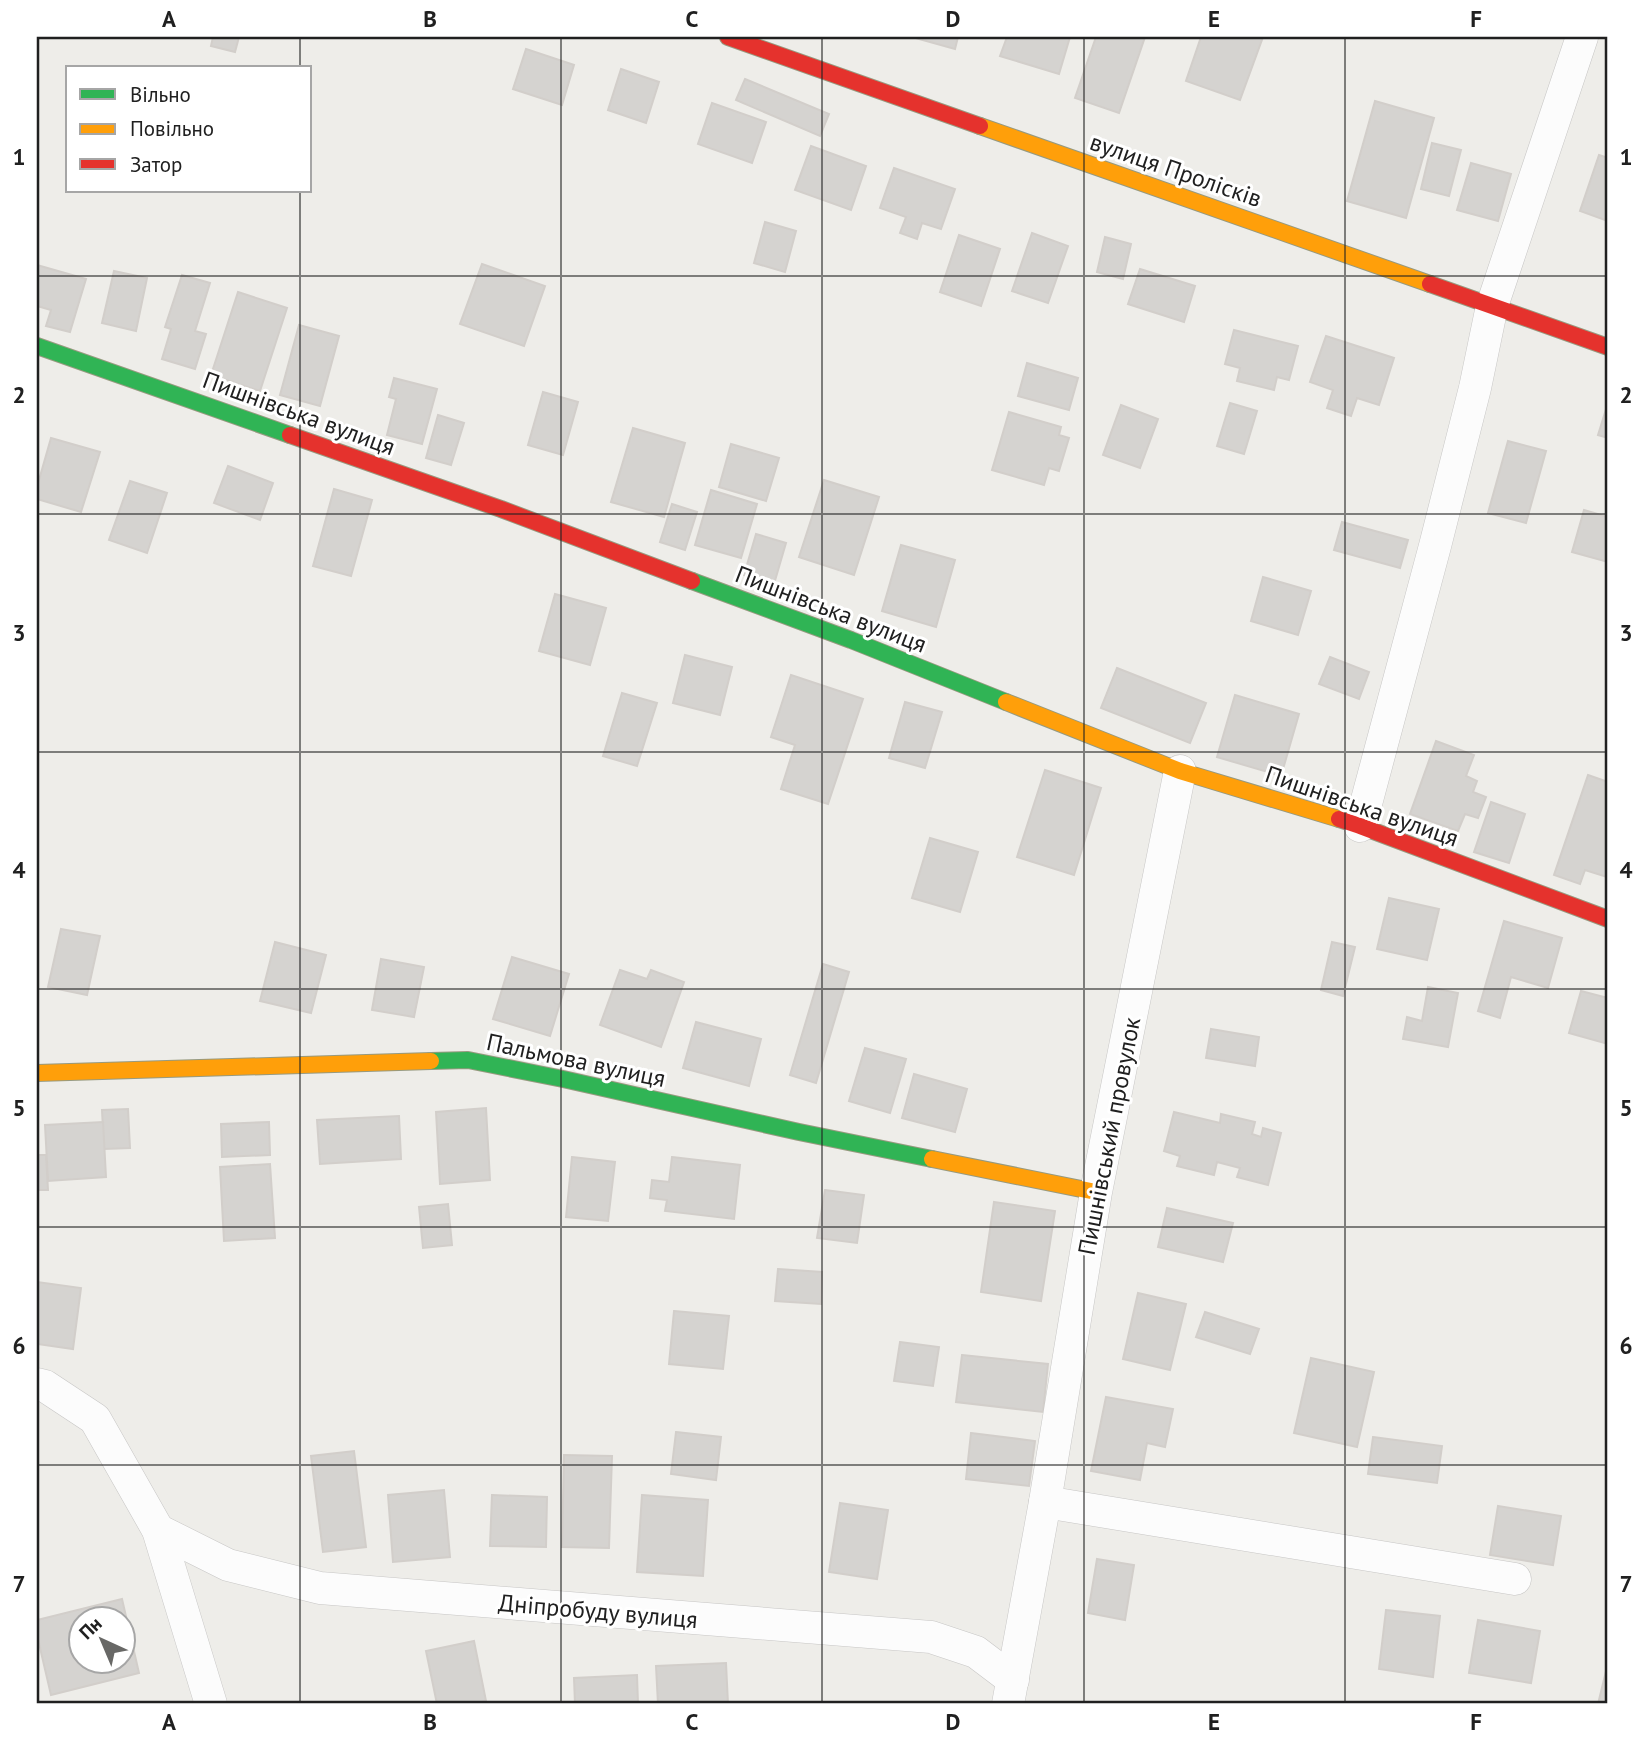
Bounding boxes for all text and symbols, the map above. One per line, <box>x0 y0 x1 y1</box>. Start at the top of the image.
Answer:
text: A <box>162 4 176 33</box>
text: B <box>423 4 437 33</box>
text: C <box>686 4 699 33</box>
text: D <box>946 4 960 33</box>
text: E <box>1208 4 1220 33</box>
text: F <box>1470 4 1482 33</box>
legend <box>66 66 312 192</box>
text: Вільно <box>130 81 191 108</box>
text: Повільно <box>130 115 214 142</box>
street label: вулиця Пролісків <box>1086 126 1266 214</box>
text: 1 <box>12 142 26 171</box>
text: 1 <box>1619 142 1633 171</box>
text: Затор <box>130 151 182 178</box>
street label: Пишнівська вулиця <box>199 364 399 462</box>
text: 2 <box>12 380 26 409</box>
text: 2 <box>1619 380 1633 409</box>
street label: Пишнівська вулиця <box>731 558 931 660</box>
text: 3 <box>12 618 26 647</box>
text: 3 <box>1619 618 1633 647</box>
street label: Пишнівська вулиця <box>1261 758 1463 854</box>
text: 4 <box>12 855 26 884</box>
text: 4 <box>1619 855 1633 884</box>
street label: Пишнівський провулок <box>1071 1014 1147 1258</box>
street label: Пальмова вулиця <box>484 1026 668 1094</box>
text: 5 <box>12 1093 26 1122</box>
text: 5 <box>1619 1093 1633 1122</box>
text: 6 <box>12 1331 26 1360</box>
text: 6 <box>1619 1331 1633 1360</box>
text: 7 <box>12 1569 26 1598</box>
text: 7 <box>1619 1569 1633 1598</box>
street label: Дніпробуду вулиця <box>497 1587 699 1635</box>
north arrow <box>66 1604 136 1674</box>
text: Пн <box>74 1611 107 1644</box>
text: A <box>162 1707 176 1736</box>
text: B <box>423 1707 437 1736</box>
text: C <box>686 1707 699 1736</box>
text: D <box>946 1707 960 1736</box>
text: E <box>1208 1707 1220 1736</box>
text: F <box>1470 1707 1482 1736</box>

